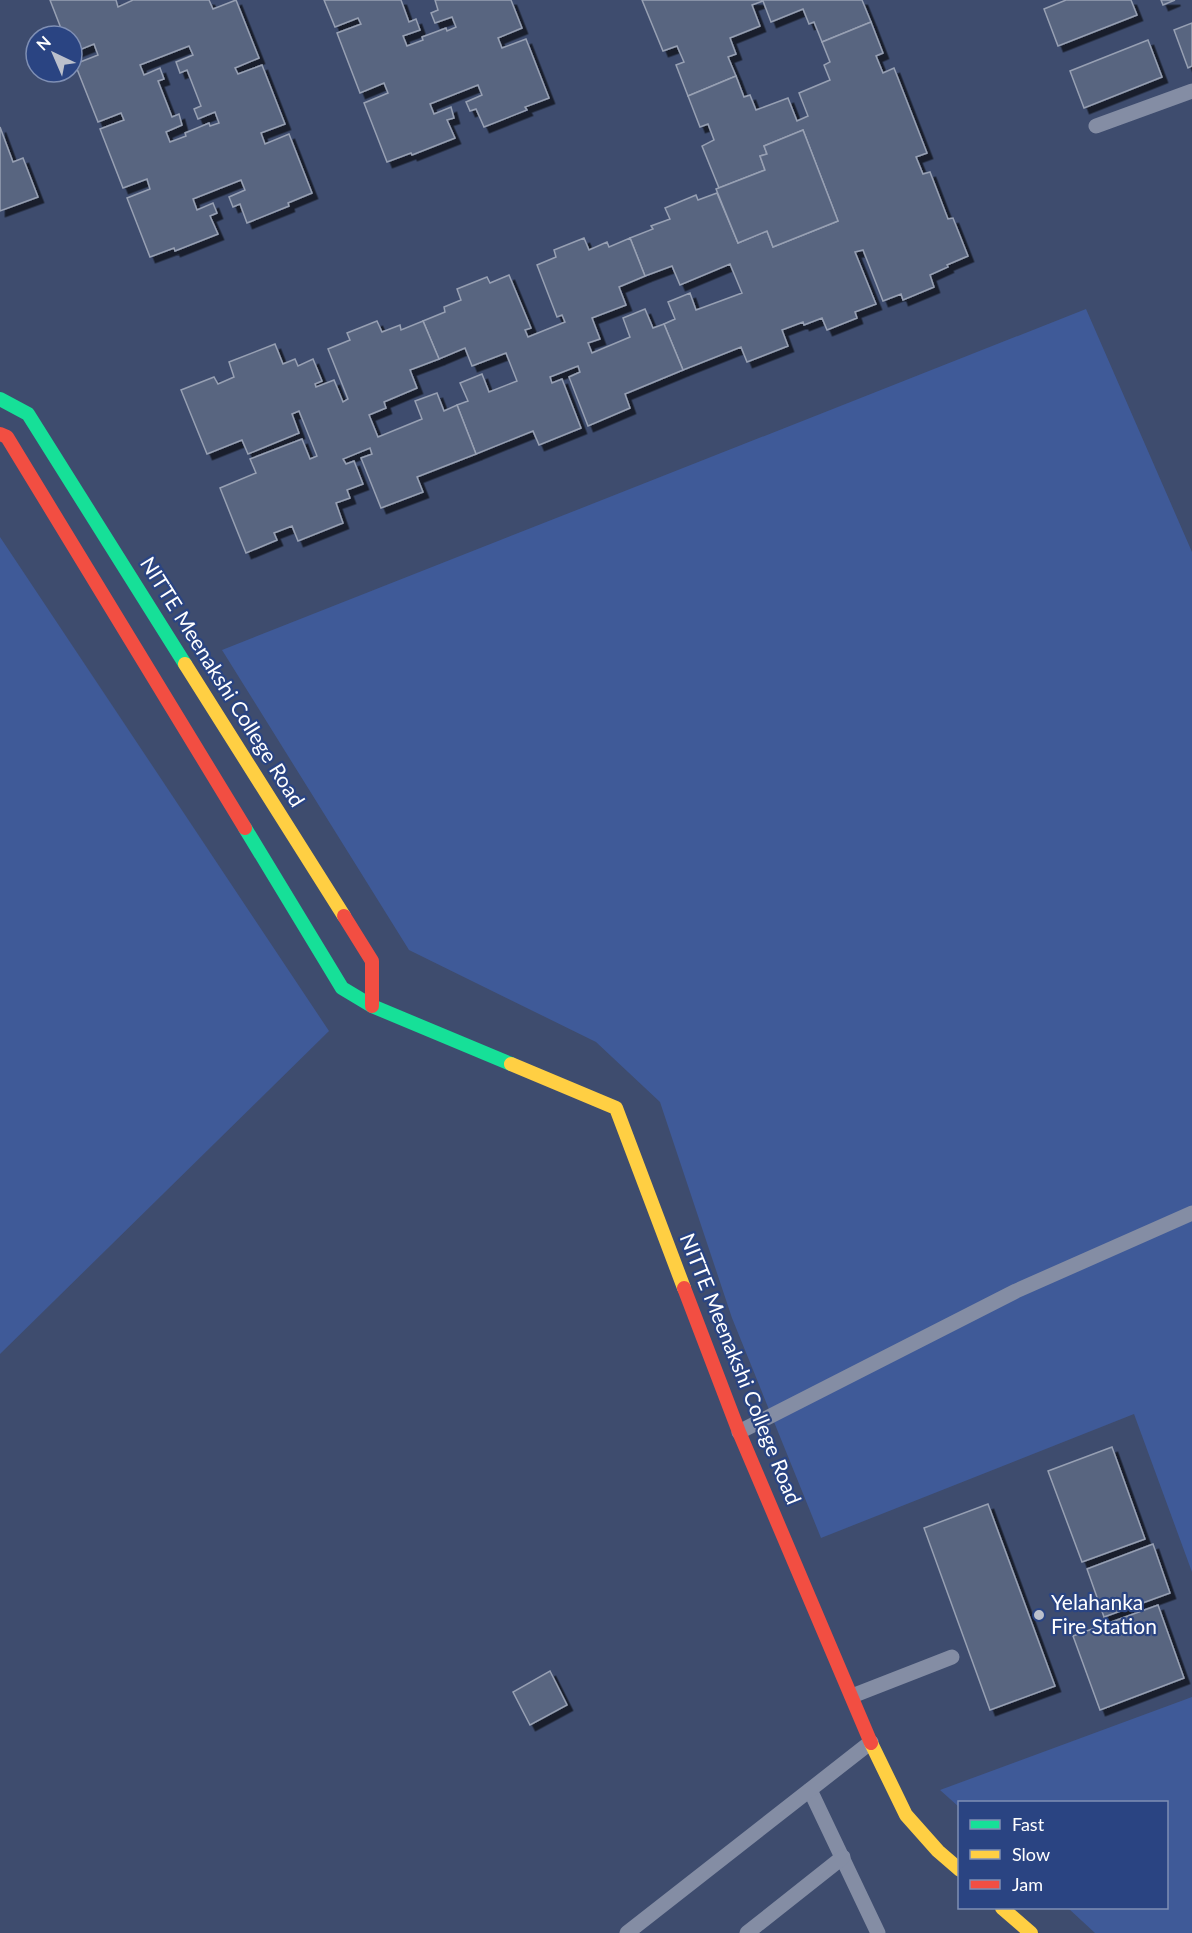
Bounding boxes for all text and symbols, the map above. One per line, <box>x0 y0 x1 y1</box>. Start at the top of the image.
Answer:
north arrow <box>24 24 84 84</box>
text: N <box>32 32 54 54</box>
street label: NITTE Meenakshi College Road <box>136 552 311 811</box>
street label: NITTE Meenakshi College Road <box>675 1229 807 1508</box>
place label: Yelahanka Fire Station <box>1051 1589 1157 1638</box>
marker: Yelahanka Fire Station <box>1032 1608 1046 1622</box>
legend <box>958 1801 1168 1909</box>
text: Fast <box>1012 1813 1045 1835</box>
text: Slow <box>1012 1843 1050 1865</box>
text: Jam <box>1012 1873 1043 1895</box>

